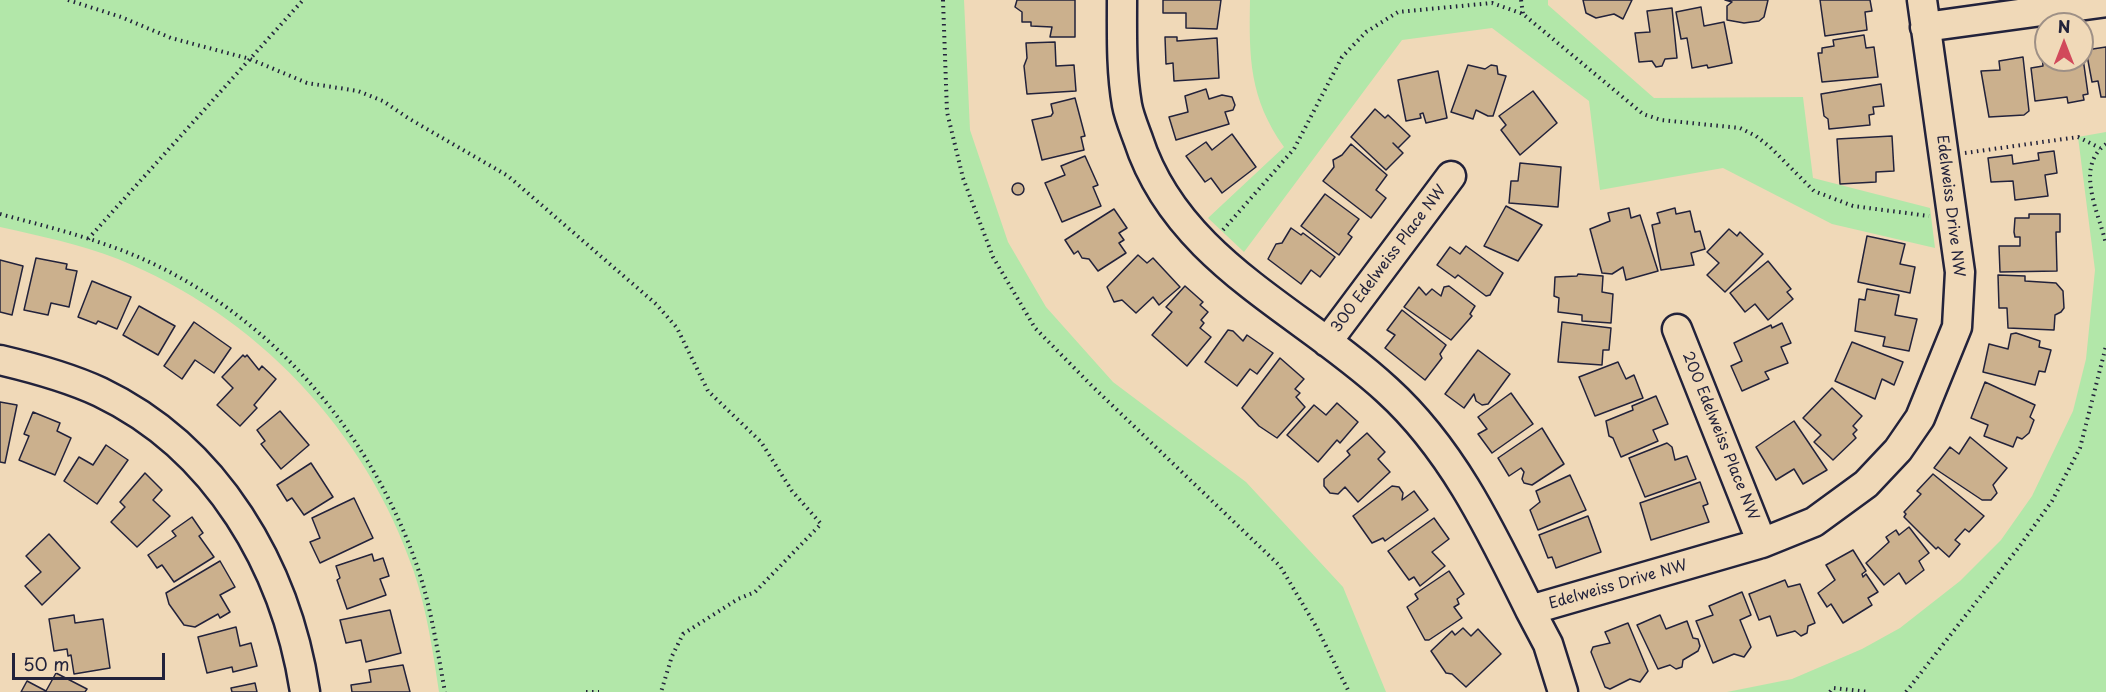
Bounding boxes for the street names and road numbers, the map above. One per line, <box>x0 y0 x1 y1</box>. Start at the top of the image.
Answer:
street label: Edelweiss Drive NW <box>1932 134 1968 278</box>
street label: 300 Edelweiss Place NW <box>1328 182 1450 336</box>
street label: 200 Edelweiss Place NW <box>1678 349 1762 523</box>
street label: Edelweiss Drive NW <box>1547 557 1689 613</box>

